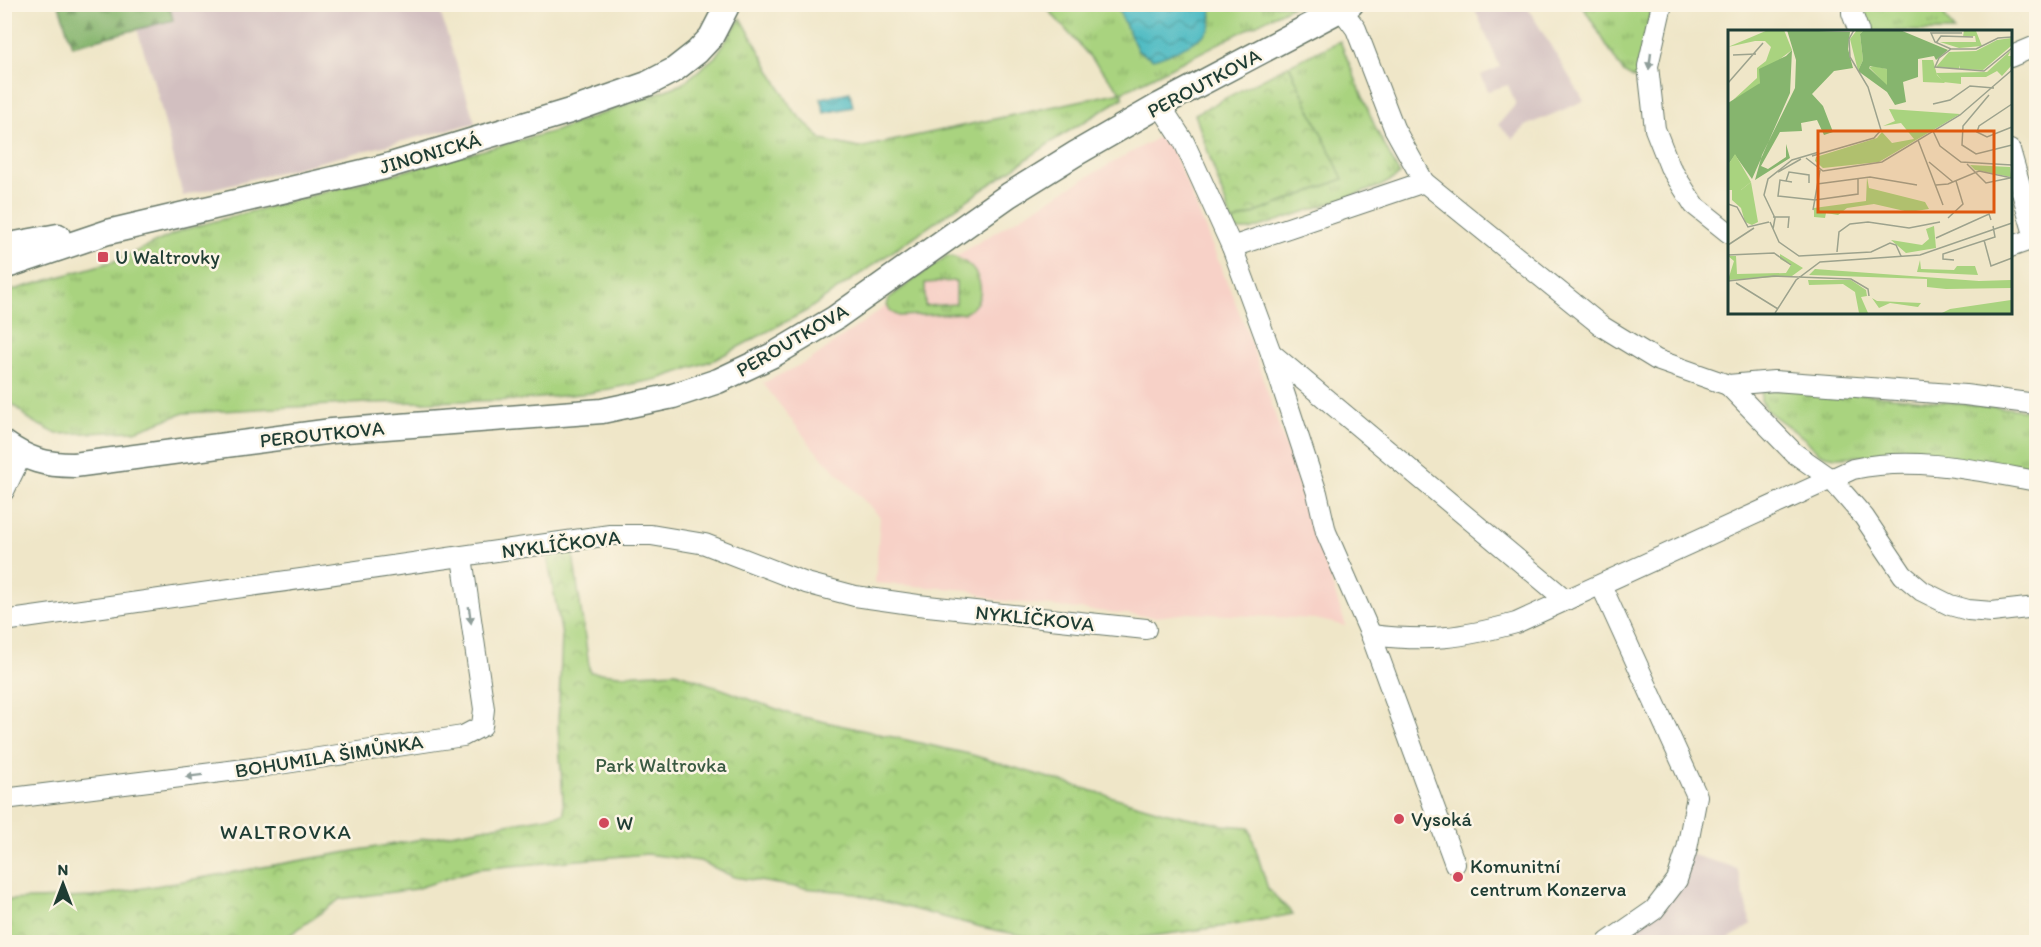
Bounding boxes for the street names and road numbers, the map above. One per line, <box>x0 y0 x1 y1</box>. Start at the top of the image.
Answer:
street label: PEROUTKOVA <box>1143 43 1265 123</box>
street label: JINONICKÁ <box>377 127 484 179</box>
street label: PEROUTKOVA <box>732 298 852 382</box>
street label: PEROUTKOVA <box>258 415 386 452</box>
street label: NYKLÍČKOVA <box>500 525 622 563</box>
street label: NYKLÍČKOVA <box>974 600 1096 636</box>
street label: BOHUMILA ŠIMŮNKA <box>233 729 425 783</box>

